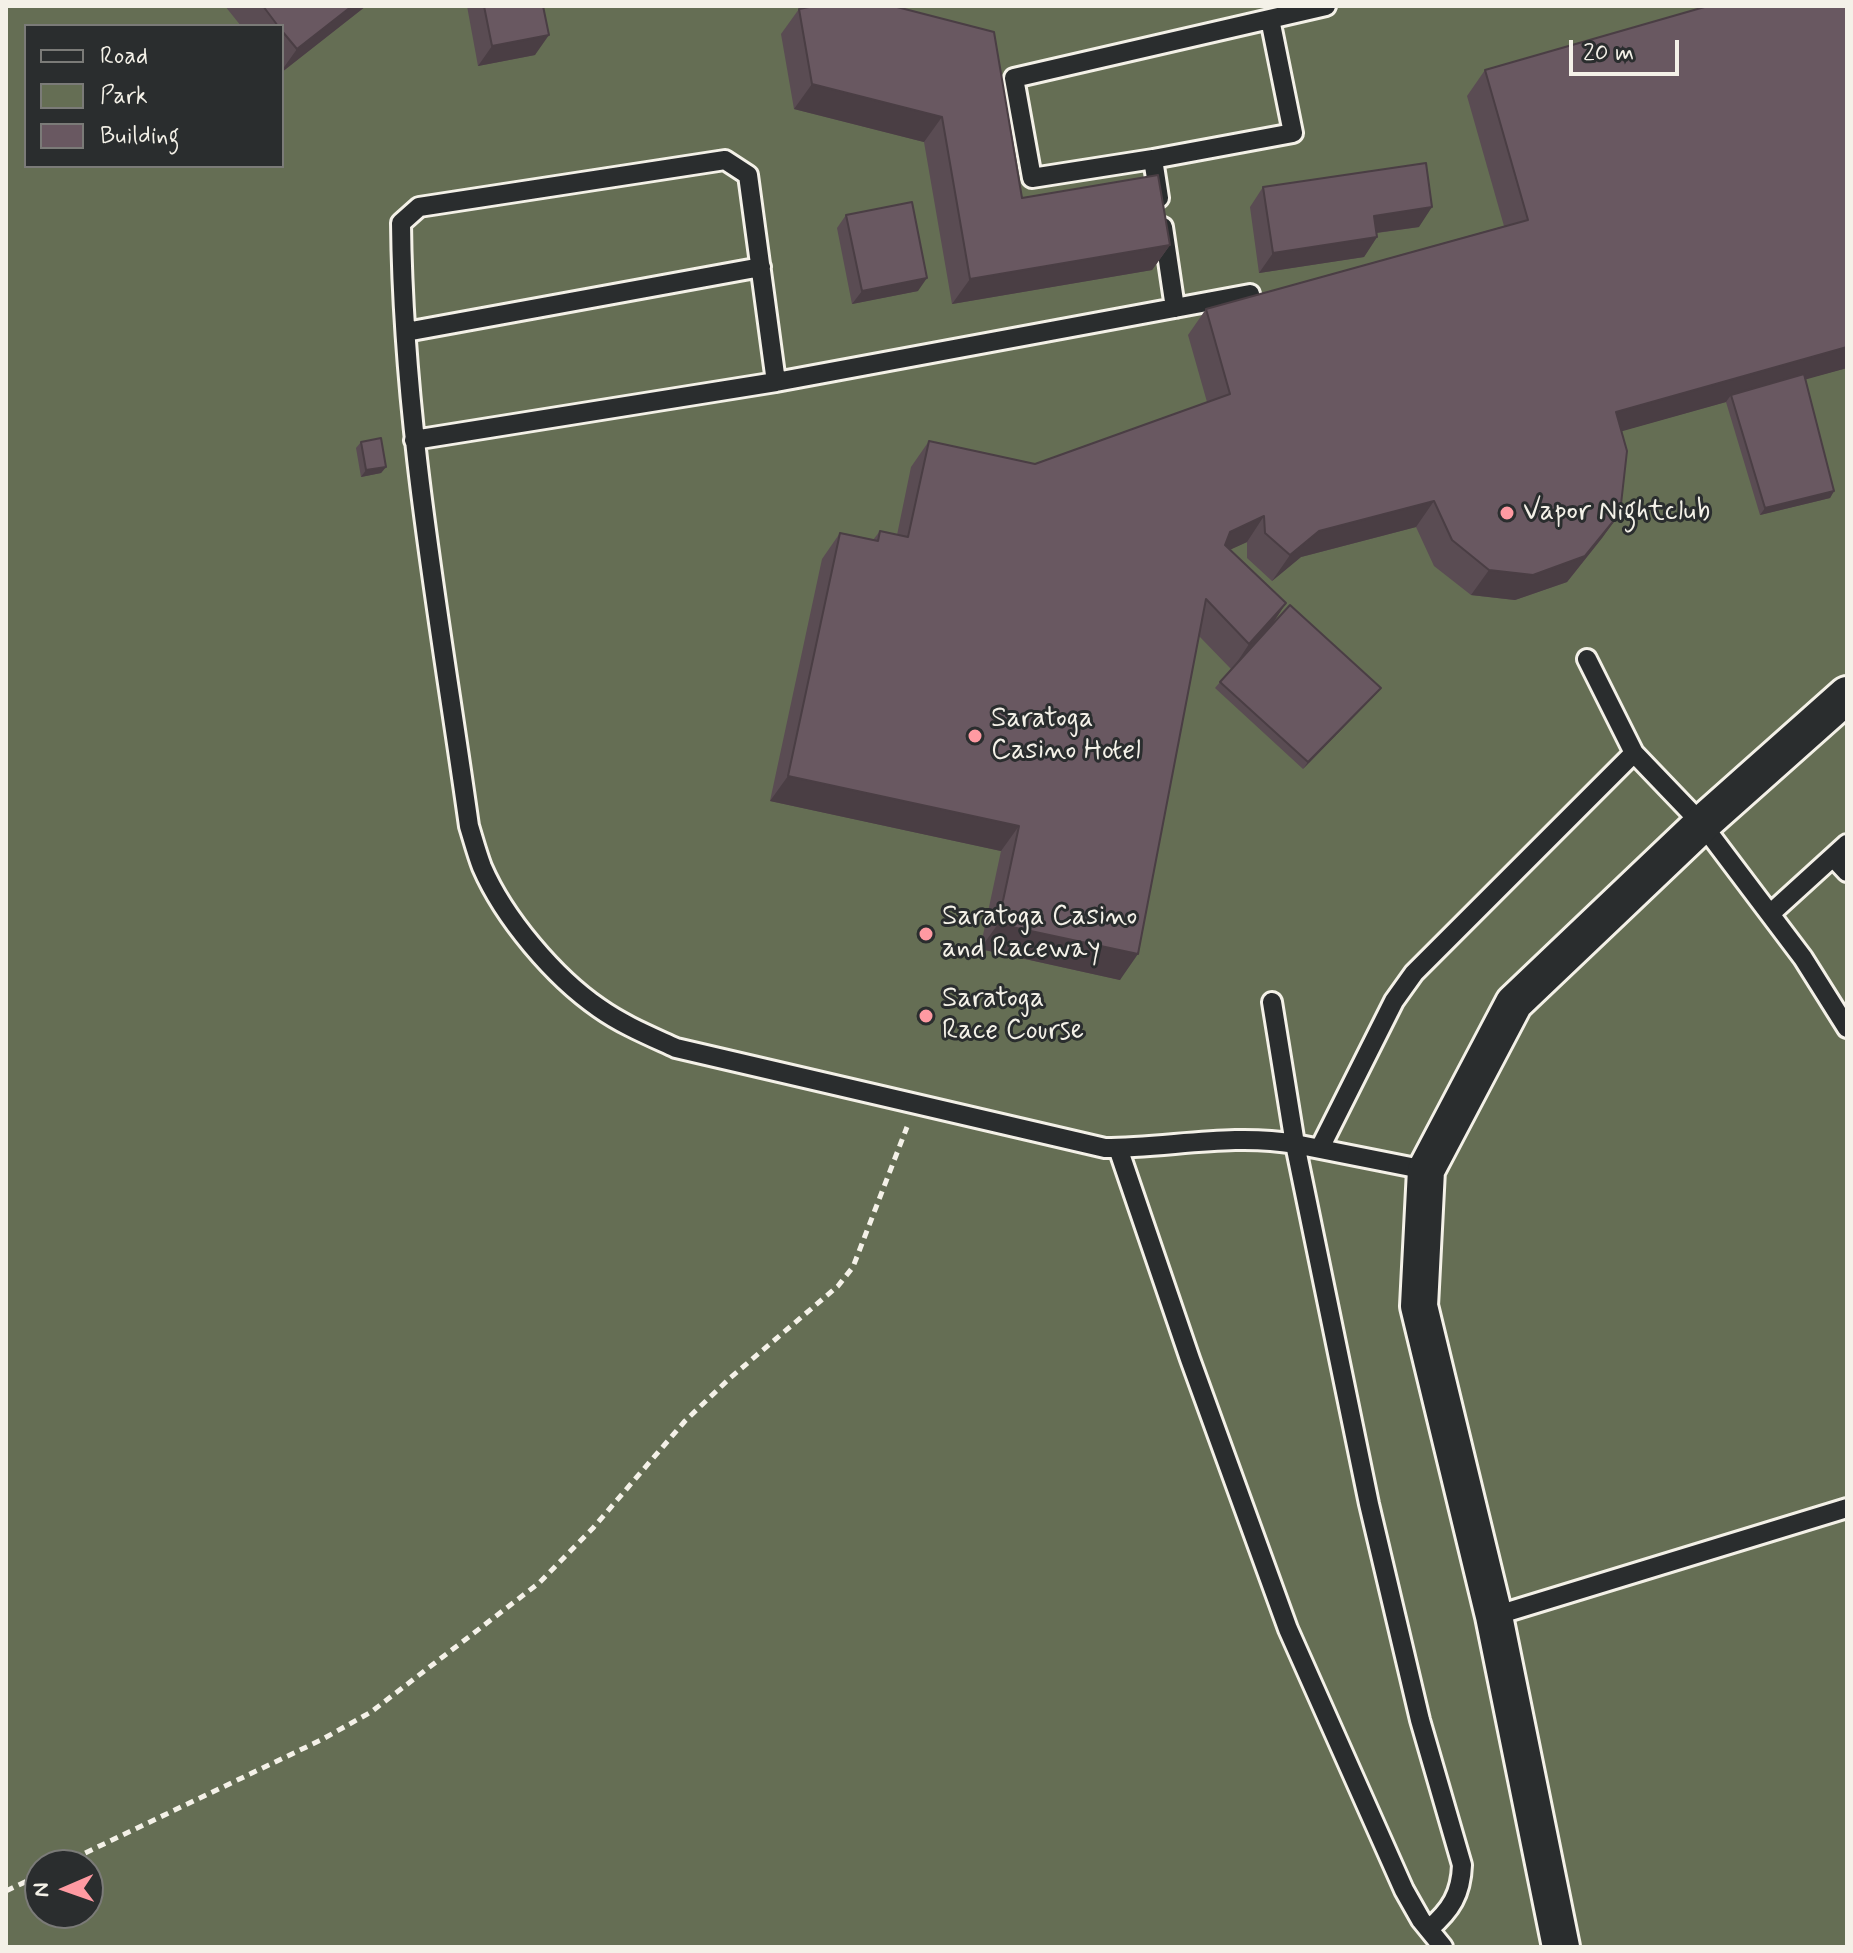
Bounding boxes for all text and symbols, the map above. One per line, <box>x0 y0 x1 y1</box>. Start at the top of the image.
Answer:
legend <box>24 24 284 168</box>
scale bar <box>1573 24 1683 74</box>
text: 20 m <box>1583 38 1634 69</box>
text: Road <box>100 41 148 72</box>
text: Park <box>100 81 148 112</box>
text: Building <box>100 121 180 152</box>
place label: Vapor Nightclub <box>1523 496 1710 530</box>
marker: Vapor Nightclub <box>1498 504 1516 522</box>
place label: Saratoga Casino Hotel <box>991 703 1141 769</box>
marker: Saratoga Casino Hotel <box>966 727 984 745</box>
place label: Saratoga Casino and Raceway <box>942 901 1137 967</box>
marker: Saratoga Casino and Raceway <box>917 925 935 943</box>
place label: Saratoga Race Course <box>942 983 1084 1049</box>
marker: Saratoga Race Course <box>917 1007 935 1025</box>
north arrow <box>24 1849 104 1929</box>
text: N <box>28 1882 56 1898</box>

